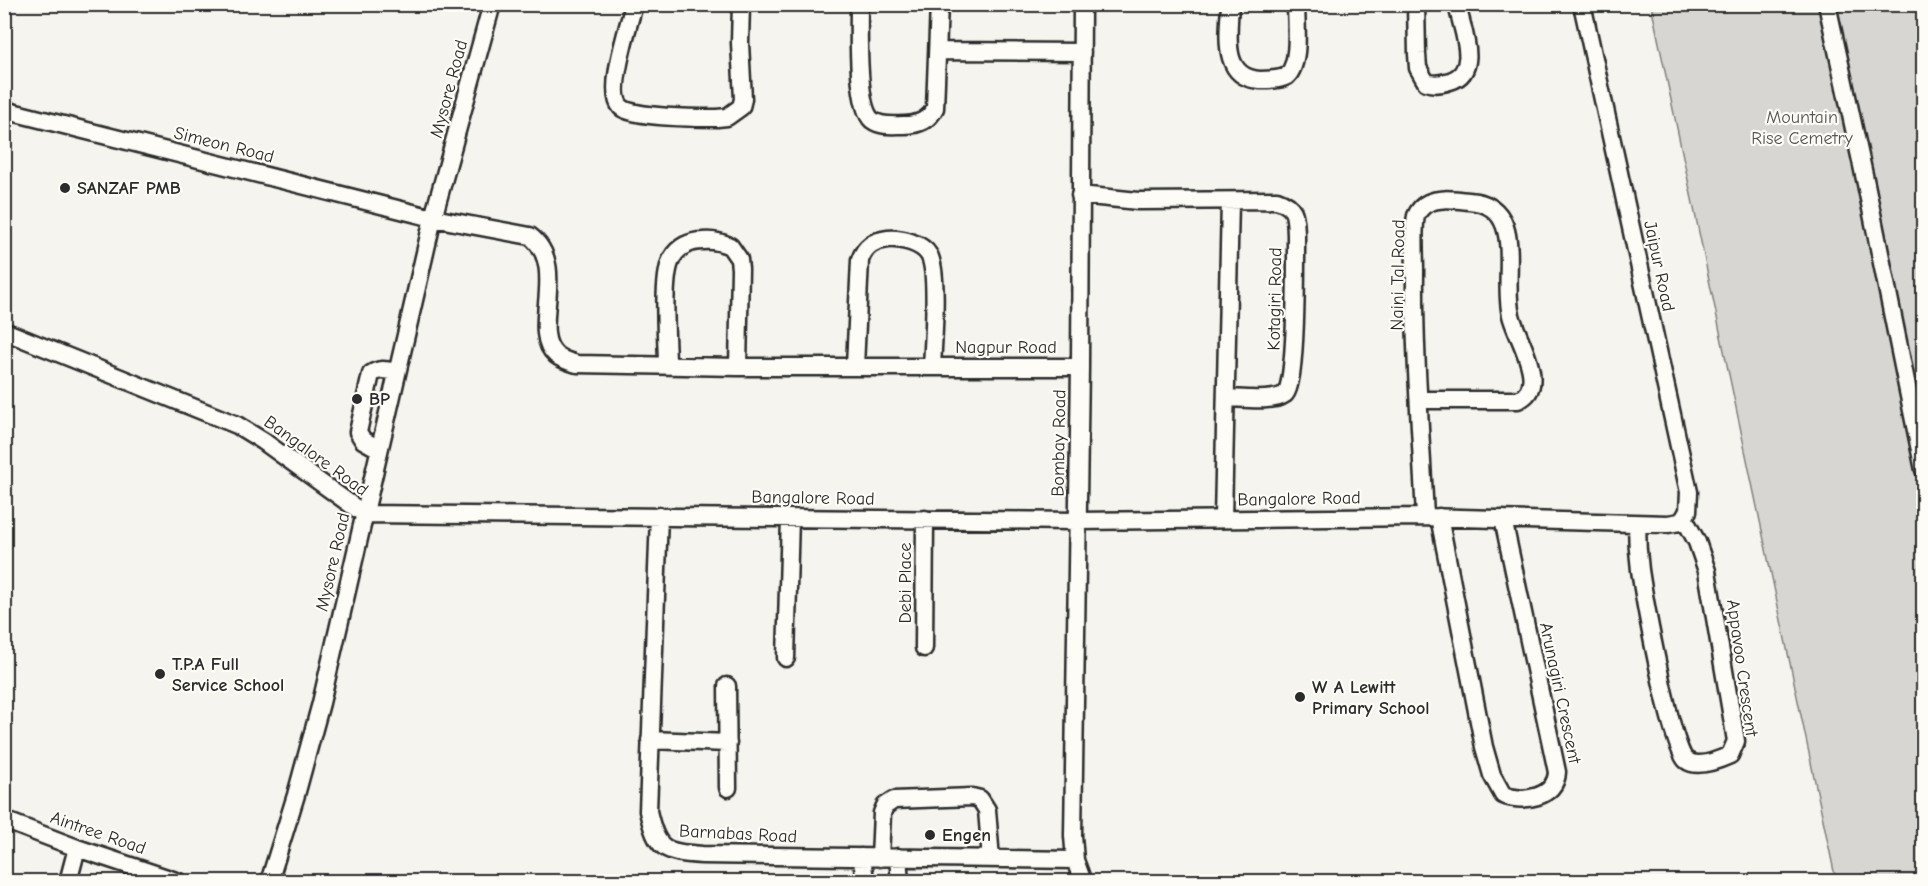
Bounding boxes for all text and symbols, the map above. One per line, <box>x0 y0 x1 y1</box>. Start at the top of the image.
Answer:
street label: Mysore Road <box>426 38 472 140</box>
park label: Mountain Rise Cemetry <box>1751 107 1854 149</box>
street label: Simeon Road <box>172 122 276 168</box>
place label: SANZAF PMB <box>77 178 181 199</box>
marker: SANZAF PMB <box>58 181 72 195</box>
street label: Naini Tal Road <box>1387 219 1409 331</box>
street label: Jaipur Road <box>1639 219 1679 313</box>
street label: Kotagiri Road <box>1264 247 1286 351</box>
street label: Nagpur Road <box>955 337 1057 358</box>
place label: BP <box>369 389 390 410</box>
street label: Bombay Road <box>1048 389 1070 497</box>
marker: BP <box>350 392 364 406</box>
street label: Bangalore Road <box>260 411 372 501</box>
street label: Bangalore Road <box>751 486 875 510</box>
street label: Bangalore Road <box>1237 487 1361 511</box>
street label: Mysore Road <box>311 511 355 613</box>
street label: Debi Place <box>895 542 916 624</box>
street label: Appavoo Crescent <box>1722 598 1762 739</box>
street label: Arunagiri Crescent <box>1535 620 1585 766</box>
place label: T.P.A Full Service School <box>172 654 284 696</box>
marker: T.P.A Full Service School <box>153 667 167 681</box>
place label: W A Lewitt Primary School <box>1312 677 1430 719</box>
marker: W A Lewitt Primary School <box>1293 690 1307 704</box>
street label: Aintree Road <box>48 807 148 859</box>
street label: Barnabas Road <box>678 820 798 848</box>
place label: Engen <box>942 825 991 846</box>
marker: Engen <box>923 828 937 842</box>

